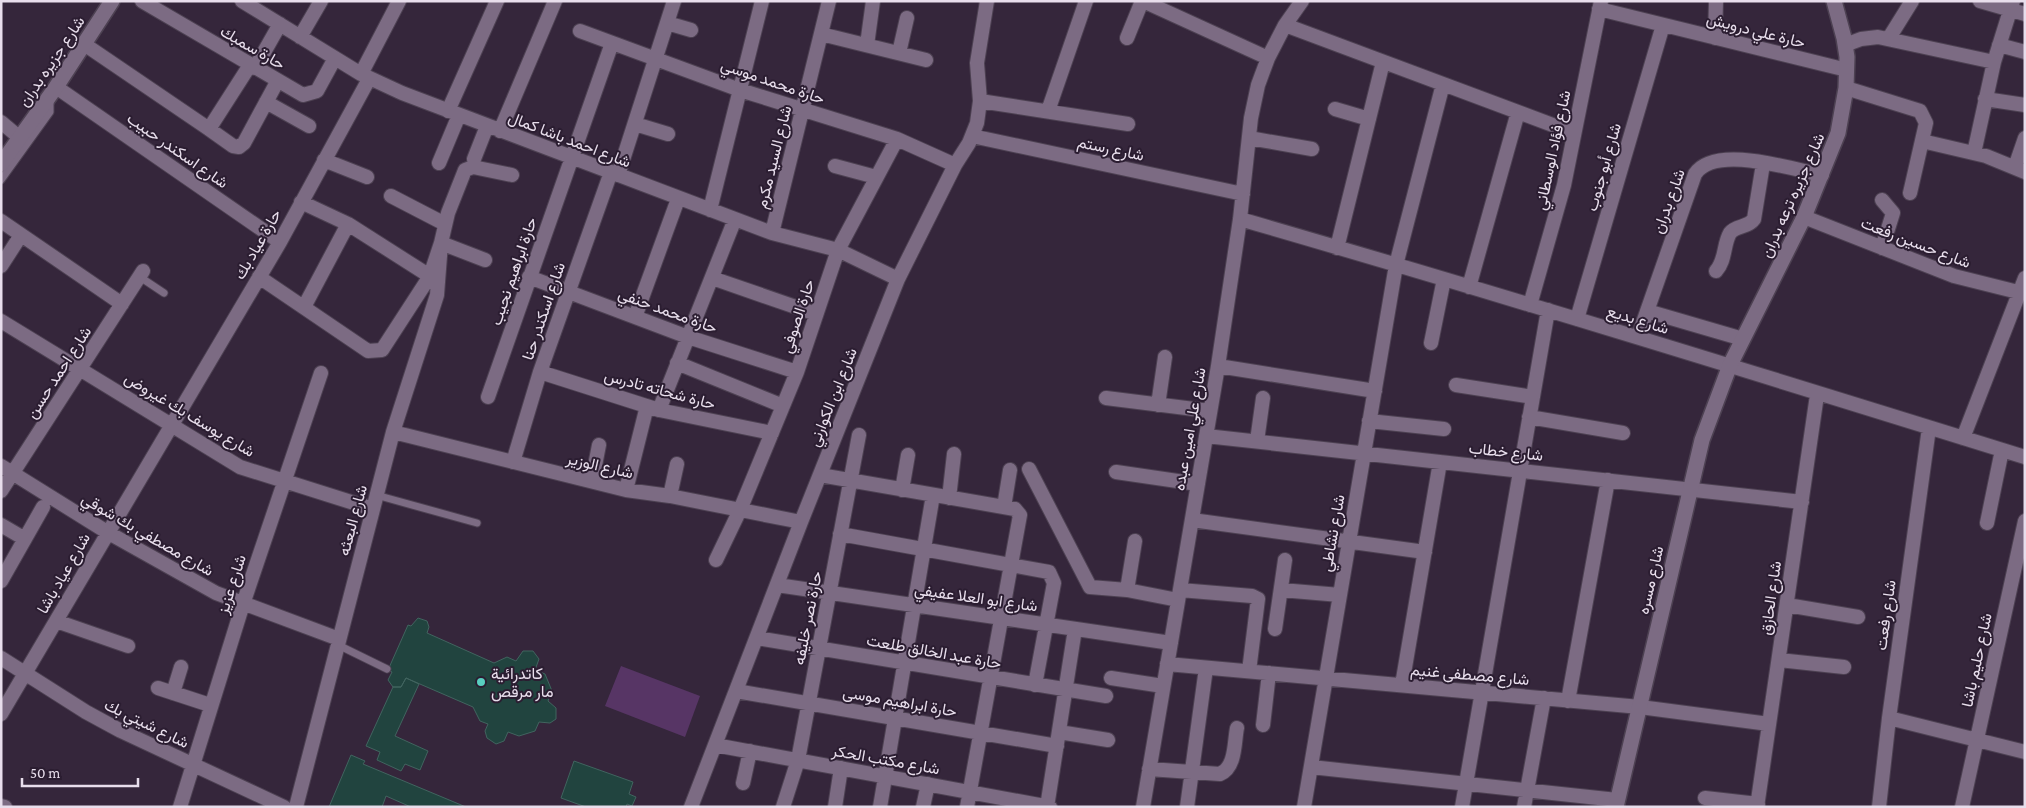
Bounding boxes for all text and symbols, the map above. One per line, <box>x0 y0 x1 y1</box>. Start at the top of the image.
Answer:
street label: حارة علي درويش <box>1704 10 1807 56</box>
street label: شارع جزيره بدران <box>15 13 90 111</box>
street label: حارة سمبك <box>217 22 288 75</box>
street label: حارة محمد موسي <box>717 56 827 112</box>
street label: شارع فؤاد الوسطاني <box>1531 89 1578 213</box>
street label: شارع السيد مكرم <box>752 104 797 211</box>
street label: شارع احمد باشا كمال <box>505 108 633 173</box>
street label: شارع اسكندر حبيب <box>122 109 231 194</box>
street label: شارع أبو جنوب <box>1583 121 1627 214</box>
street label: شارع جزيره ترعه بدران <box>1757 130 1830 261</box>
street label: شارع رستم <box>1075 133 1146 167</box>
street label: شارع بدران <box>1649 167 1691 237</box>
street label: حارة عياد بك <box>231 206 286 283</box>
street label: شارع حسين رفعت <box>1858 214 1973 274</box>
street label: حارة ابراهيم نجيب <box>487 215 542 328</box>
street label: شارع اسكندر حنا <box>519 260 571 363</box>
street label: حارة الصوفي <box>778 277 822 357</box>
street label: حارة محمد حنفي <box>614 285 720 341</box>
street label: شارع بديع <box>1604 302 1671 340</box>
street label: شارع احمد حسن <box>22 323 97 423</box>
street label: شارع ابن الكوارني <box>805 345 865 451</box>
street label: حارة شحاته تادرس <box>602 366 717 414</box>
street label: شارع علي امين عبده <box>1170 366 1214 493</box>
street label: شارع يوسف بك غيروض <box>120 369 258 463</box>
street label: شارع خطاب <box>1468 439 1544 467</box>
street label: شارع الوزير <box>563 449 635 484</box>
street label: شارع البعثه <box>335 483 373 558</box>
street label: شارع مصطفي بك شوقي <box>76 490 217 583</box>
street label: شارع نشاطي <box>1317 493 1353 574</box>
street label: شارع عياد باشا <box>34 530 96 618</box>
street label: شارع مسره <box>1634 544 1670 617</box>
street label: شارع عزيز <box>214 552 252 618</box>
street label: شارع الحازق <box>1757 560 1787 637</box>
street label: حارة نصر خليفه <box>790 570 827 667</box>
street label: شارع رفعت <box>1872 579 1902 652</box>
street label: شارع ابو العلا عفيفي <box>913 580 1039 620</box>
street label: شارع حليم باشا <box>1958 612 1998 709</box>
street label: حارة عبد الخالق طلعت <box>865 631 1003 674</box>
street label: شارع مصطفى غنيم <box>1410 661 1530 691</box>
place label: كاتدرائية مار مرقص <box>491 665 553 702</box>
marker: كاتدرائية مار مرقص <box>475 676 487 688</box>
street label: حارة ابراهيم موسى <box>841 683 959 722</box>
street label: شارع شيتي بك <box>100 696 192 756</box>
street label: شارع مكتب الحكر <box>829 741 941 780</box>
scale bar <box>22 756 139 788</box>
text: 50 m <box>30 765 60 781</box>

